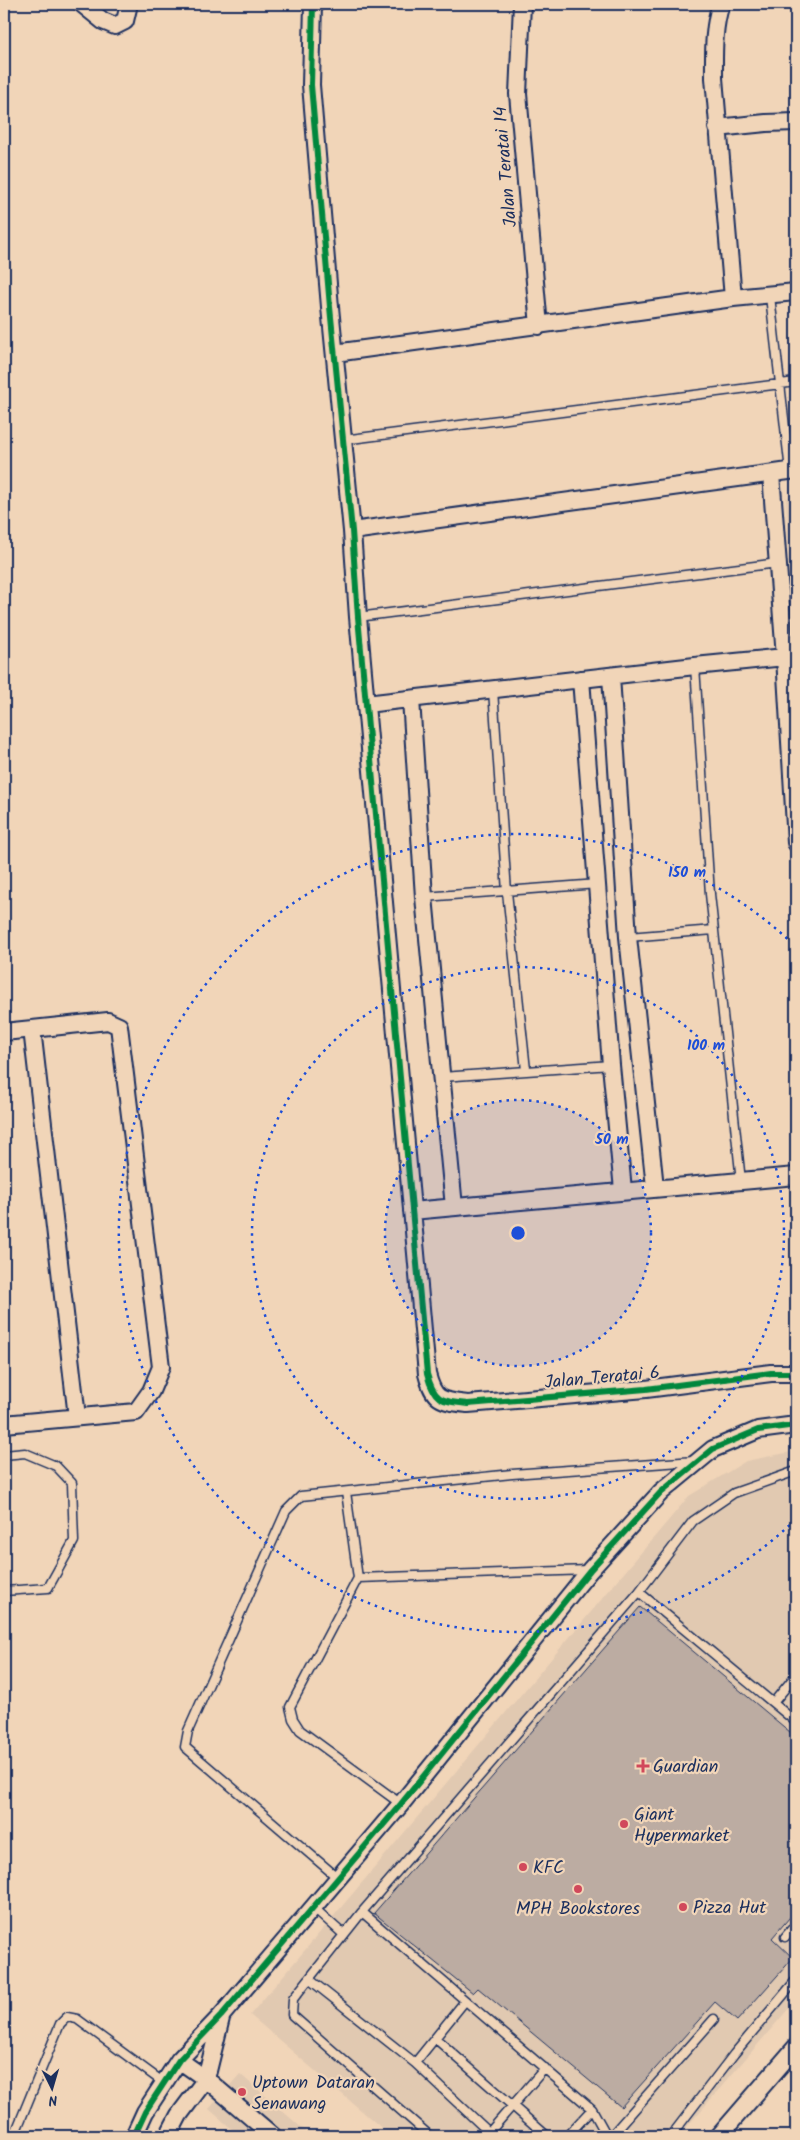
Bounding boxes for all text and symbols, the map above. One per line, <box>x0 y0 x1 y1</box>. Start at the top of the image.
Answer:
street label: Jalan Teratai 14 <box>487 105 526 228</box>
text: 150 m <box>668 861 706 885</box>
text: 100 m <box>687 1034 725 1058</box>
text: 50 m <box>594 1128 629 1152</box>
centre of rings <box>509 1224 527 1242</box>
street label: Jalan Teratai 6 <box>543 1359 661 1398</box>
place label: Guardian <box>653 1753 718 1782</box>
marker: Guardian <box>637 1760 649 1772</box>
place label: Giant Hypermarket <box>634 1801 730 1851</box>
marker: Giant Hypermarket <box>618 1818 630 1830</box>
place label: KFC <box>533 1854 564 1883</box>
marker: KFC <box>517 1861 529 1873</box>
marker: MPH Bookstores <box>572 1883 584 1895</box>
place label: Pizza Hut <box>693 1894 767 1923</box>
place label: MPH Bookstores <box>516 1895 640 1924</box>
marker: Pizza Hut <box>677 1901 689 1913</box>
north arrow <box>28 2062 78 2112</box>
place label: Uptown Dataran Senawang <box>252 2069 375 2119</box>
marker: Uptown Dataran Senawang <box>236 2086 248 2098</box>
text: N <box>48 2089 58 2111</box>

